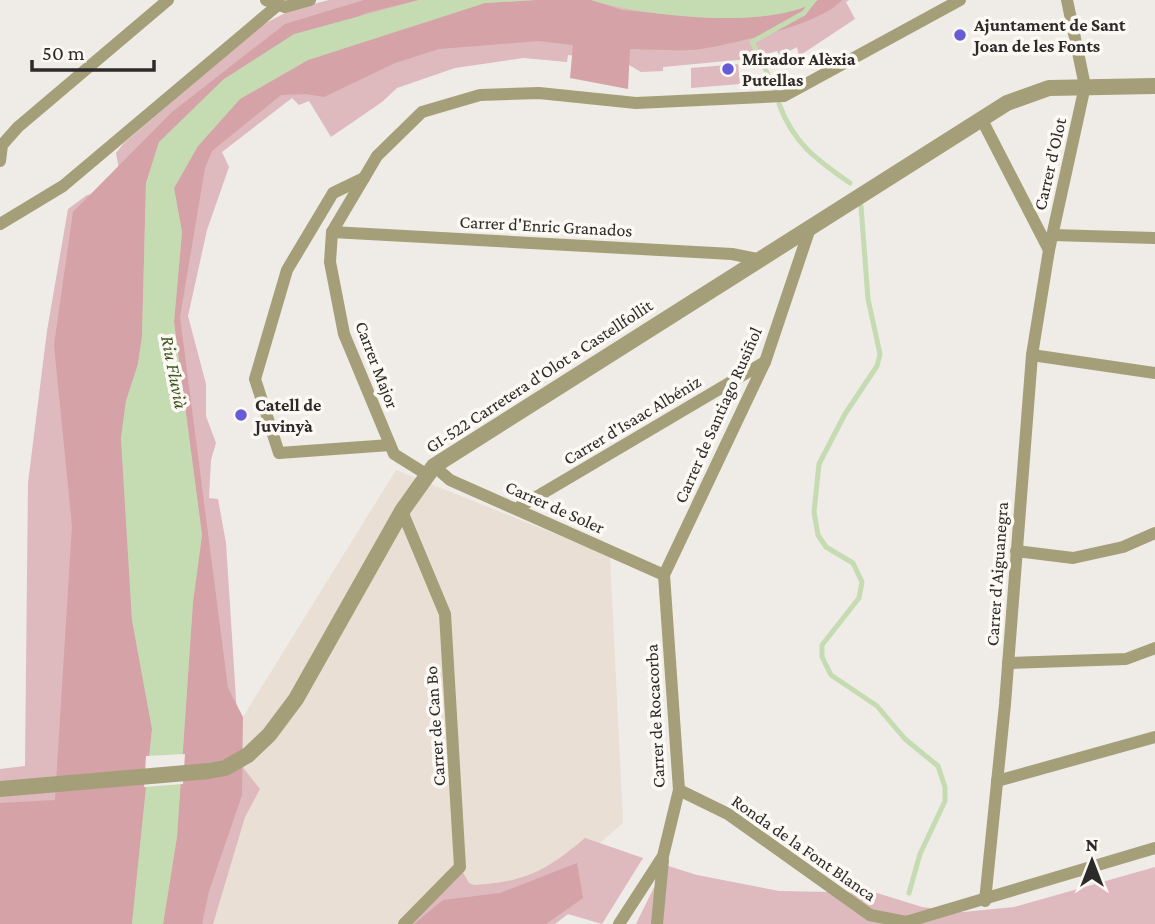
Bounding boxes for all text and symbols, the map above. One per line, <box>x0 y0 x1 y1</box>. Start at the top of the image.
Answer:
place label: Ajuntament de Sant Joan de les Fonts <box>972 15 1126 56</box>
marker: Ajuntament de Sant Joan de les Fonts <box>952 27 968 43</box>
scale bar <box>32 28 154 72</box>
text: 50 m <box>42 41 85 65</box>
place label: Mirador Alèxia Putellas <box>742 49 856 90</box>
marker: Mirador Alèxia Putellas <box>720 61 736 77</box>
street label: Carrer d'Olot <box>1030 115 1071 212</box>
street label: Carrer d'Enric Granados <box>459 211 633 241</box>
street label: GI-522 Carretera d'Olot a Castellfollit <box>422 295 657 457</box>
street label: Carrer Major <box>350 319 403 412</box>
street label: Carrer de Santiago Rusiñol <box>670 324 766 506</box>
water label: Riu Fluvià <box>157 334 192 411</box>
street label: Carrer d'Isaac Albéniz <box>560 371 705 469</box>
place label: Catell de Juvinyà <box>253 395 321 436</box>
marker: Catell de Juvinyà <box>233 407 249 423</box>
street label: Carrer de Soler <box>502 476 608 538</box>
street label: Carrer d'Aiguanegra <box>982 501 1012 647</box>
street label: Carrer de Rocacorba <box>641 643 669 789</box>
street label: Carrer de Can Bo <box>421 665 449 787</box>
street label: Ronda de la Font Blanca <box>728 791 880 905</box>
north arrow <box>1057 826 1127 896</box>
text: N <box>1086 834 1099 855</box>

